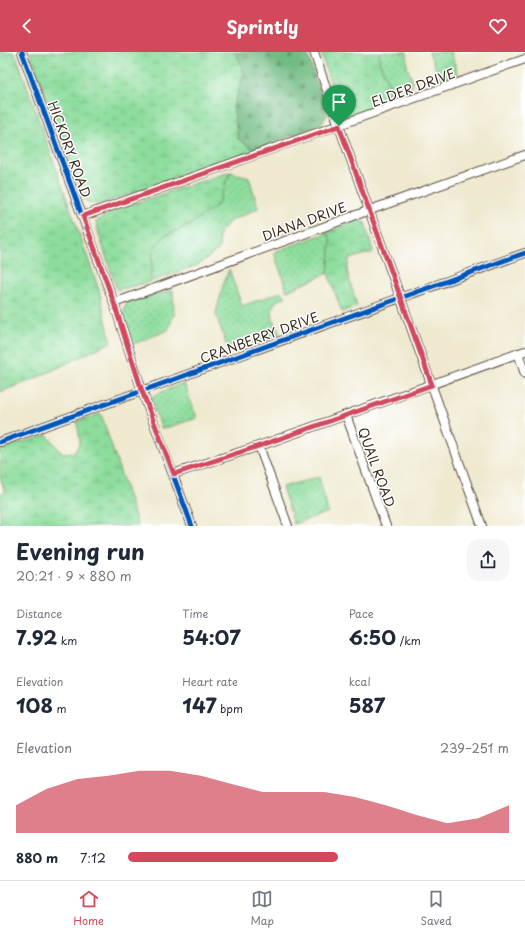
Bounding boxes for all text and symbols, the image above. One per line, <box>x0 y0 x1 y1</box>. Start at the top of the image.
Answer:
text: Sprintly <box>226 13 299 40</box>
icon: back <box>16 15 38 37</box>
icon: heart <box>487 15 509 37</box>
street label: ELDER DRIVE <box>368 63 458 111</box>
pin <box>322 85 356 126</box>
icon: arrive <box>328 91 350 113</box>
street label: HICKORY ROAD <box>44 98 96 200</box>
street label: DIANA DRIVE <box>259 197 349 245</box>
street label: CRANBERRY DRIVE <box>197 307 321 367</box>
street label: QUAIL ROAD <box>354 425 400 510</box>
text: Evening run <box>16 534 145 567</box>
button: share <box>467 539 509 581</box>
text: 20:21 · 9 × 880 m <box>16 566 132 585</box>
text: Distance <box>16 605 62 622</box>
text: Time <box>182 605 208 622</box>
text: Pace <box>349 605 373 622</box>
text: 7.92 <box>16 622 57 652</box>
text: 54:07 <box>182 622 241 652</box>
text: 6:50 <box>349 622 396 652</box>
text: km <box>57 632 77 649</box>
text: /km <box>396 632 421 649</box>
text: Elevation <box>16 673 63 690</box>
text: Heart rate <box>182 673 238 690</box>
text: kcal <box>349 673 371 690</box>
text: 108 <box>16 690 53 720</box>
text: 147 <box>182 690 217 720</box>
text: 587 <box>349 690 385 720</box>
text: m <box>53 700 67 717</box>
text: bpm <box>217 700 243 717</box>
text: Elevation <box>16 738 72 757</box>
text: 239–251 m <box>440 738 509 757</box>
text: 880 m <box>16 848 58 867</box>
text: 7:12 <box>80 848 106 867</box>
tab: Home <box>73 888 104 929</box>
tab: Map <box>250 888 274 929</box>
tab: Saved <box>421 888 452 929</box>

